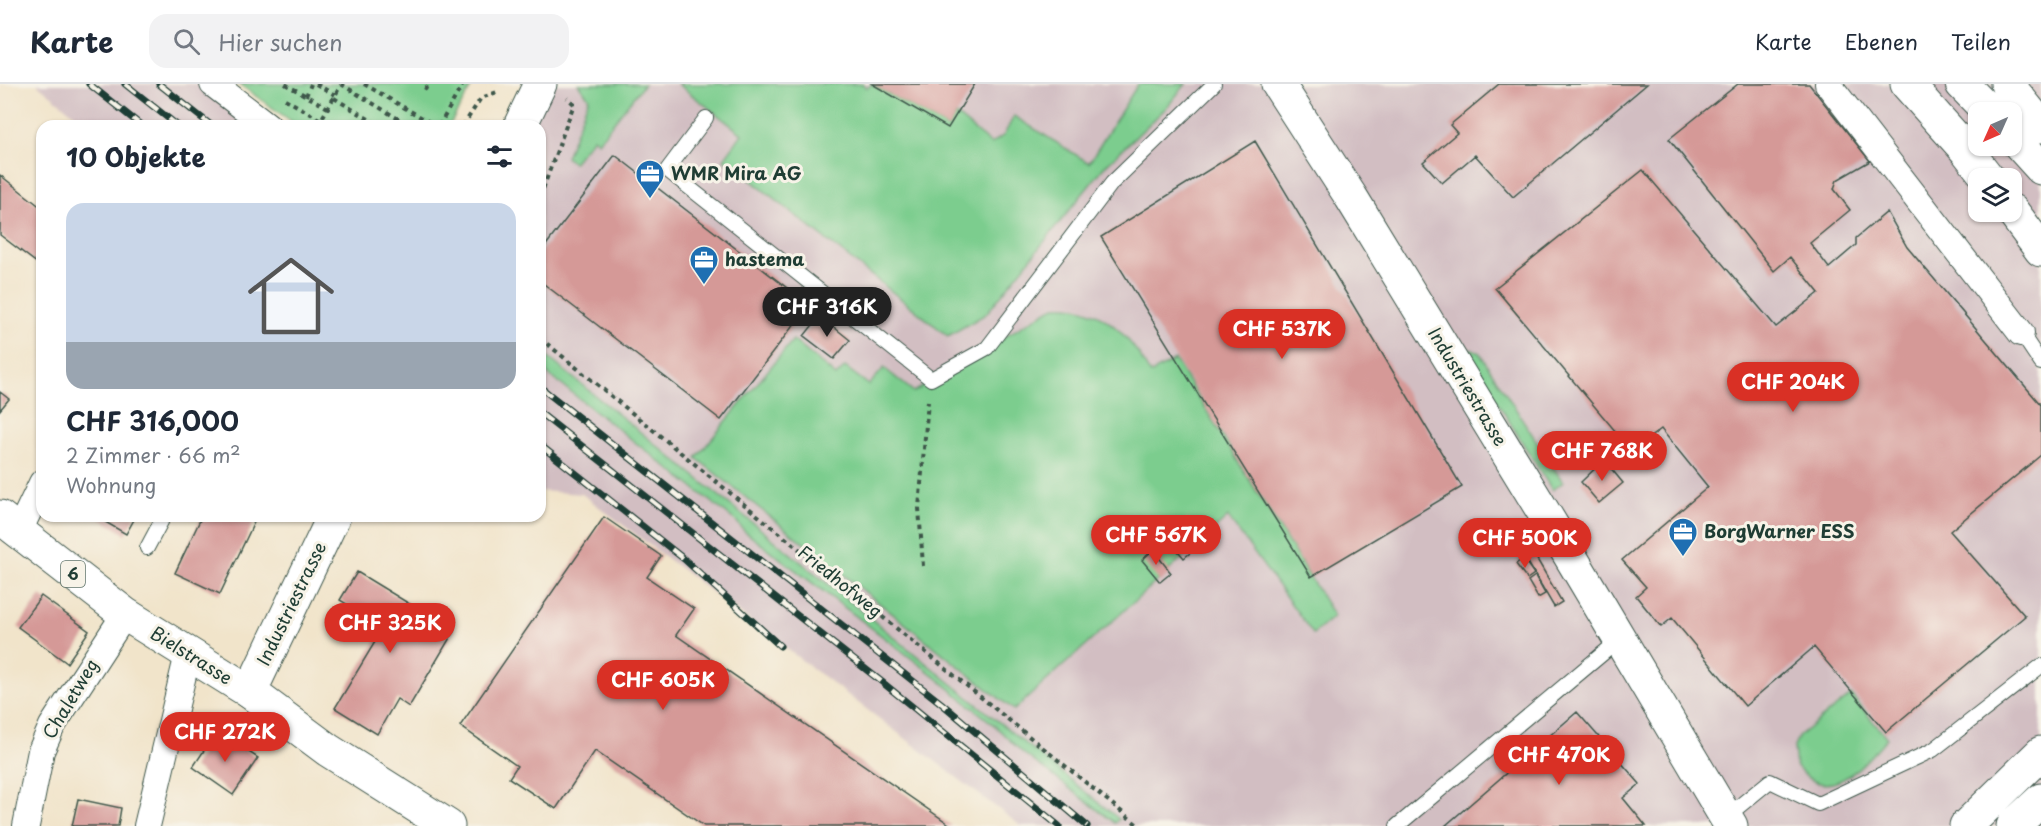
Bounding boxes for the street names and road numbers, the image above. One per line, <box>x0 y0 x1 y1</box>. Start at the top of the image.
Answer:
street label: Industriestrasse <box>1422 322 1515 451</box>
street label: Industriestrasse <box>249 537 332 670</box>
street label: Friedhofweg <box>793 538 889 624</box>
road number: 6 <box>61 561 85 587</box>
street label: Bielstrasse <box>146 619 238 691</box>
street label: Chaletweg <box>35 653 104 744</box>

